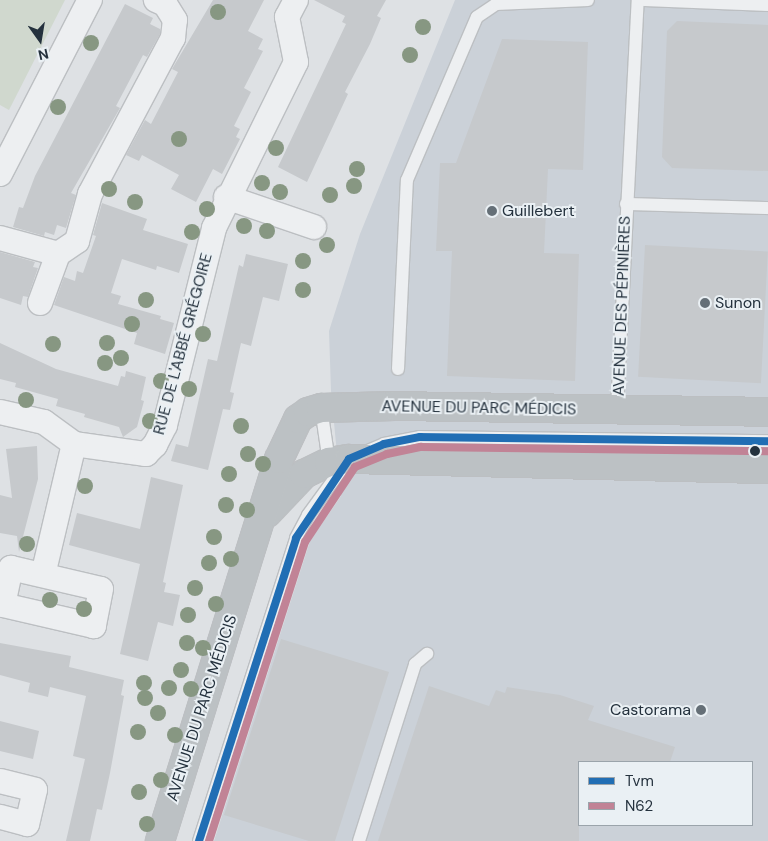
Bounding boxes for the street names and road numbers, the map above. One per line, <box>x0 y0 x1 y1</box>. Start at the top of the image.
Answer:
street label: AVENUE DES PÉPINIÈRES <box>609 216 635 396</box>
street label: RUE DE L'ABBÉ GRÉGOIRE <box>149 251 217 437</box>
street label: AVENUE DU PARC MÉDICIS <box>381 397 577 419</box>
street label: AVENUE DU PARC MÉDICIS <box>163 612 241 804</box>

